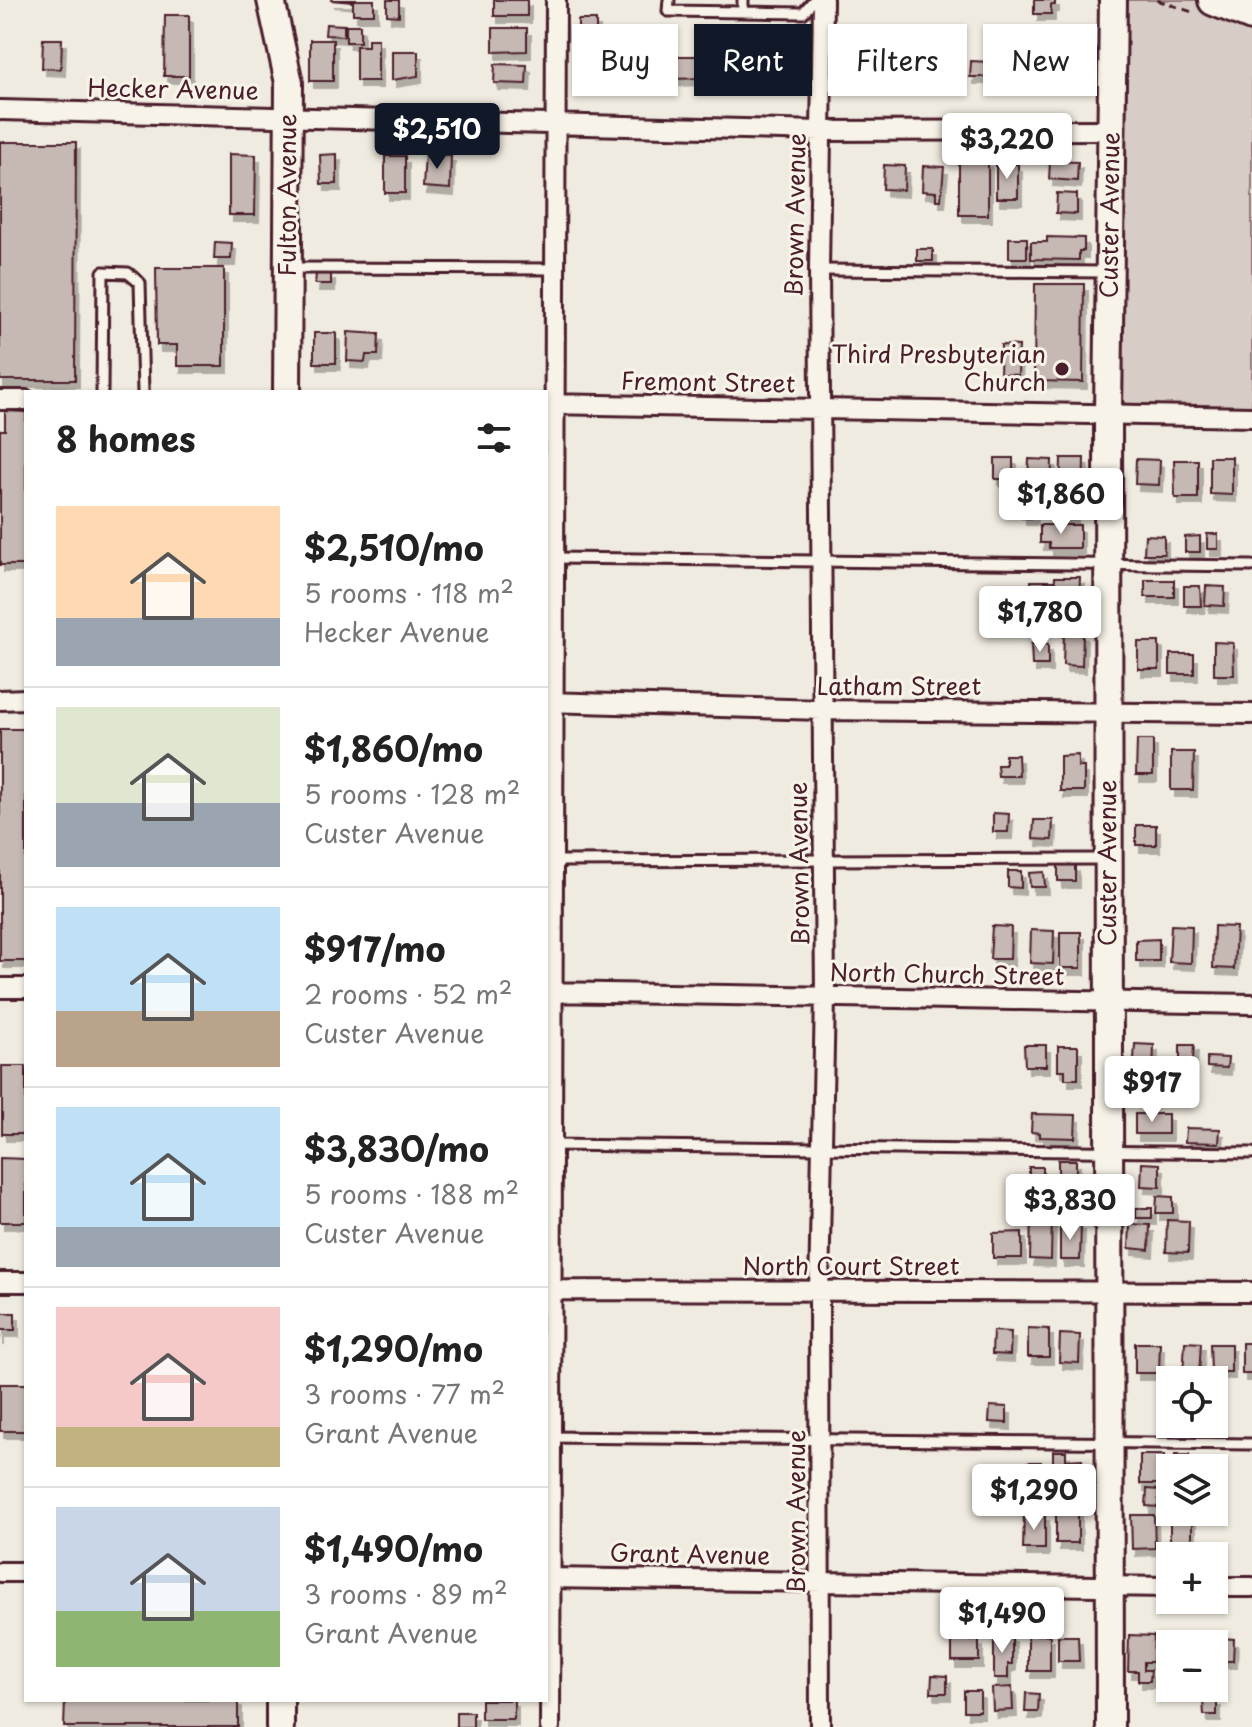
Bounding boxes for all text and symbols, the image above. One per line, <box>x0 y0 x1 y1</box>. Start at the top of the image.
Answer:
chip: Buy <box>572 24 678 96</box>
chip: Rent <box>694 24 812 96</box>
chip: Filters <box>828 24 967 96</box>
chip: New <box>983 24 1097 96</box>
street label: Hecker Avenue <box>87 69 259 107</box>
pin: $2,510 <box>372 103 502 171</box>
text: $2,510 <box>393 109 481 148</box>
pin: $3,220 <box>942 113 1072 181</box>
street label: Fulton Avenue <box>268 114 304 276</box>
text: $3,220 <box>960 119 1054 158</box>
street label: Custer Avenue <box>1089 131 1127 299</box>
street label: Brown Avenue <box>775 132 813 297</box>
place label: Third Presbyterian Church <box>832 335 1046 399</box>
marker: Third Presbyterian Church <box>1053 360 1071 378</box>
street label: Fremont Street <box>620 361 796 401</box>
text: 8 homes <box>56 412 196 464</box>
icon: filters <box>472 416 516 460</box>
pin: $1,860 <box>996 468 1126 536</box>
text: $1,860 <box>1017 474 1105 513</box>
text: $2,510/mo <box>304 521 484 573</box>
icon: home <box>120 538 216 634</box>
text: 5 rooms · 118 m² <box>304 573 514 612</box>
pin: $1,780 <box>975 586 1105 654</box>
text: $1,780 <box>997 592 1083 631</box>
text: Hecker Avenue <box>304 612 490 651</box>
street label: Latham Street <box>817 667 982 703</box>
text: $1,860/mo <box>304 722 483 774</box>
icon: home <box>120 739 216 835</box>
text: 5 rooms · 128 m² <box>304 774 520 813</box>
street label: Custer Avenue <box>1088 780 1124 946</box>
street label: Brown Avenue <box>779 782 817 947</box>
text: Custer Avenue <box>304 813 484 852</box>
text: $917/mo <box>304 922 445 974</box>
icon: home <box>120 939 216 1035</box>
street label: North Church Street <box>829 953 1065 993</box>
text: 2 rooms · 52 m² <box>304 974 512 1013</box>
text: Custer Avenue <box>304 1013 484 1052</box>
pin: $917 <box>1105 1056 1199 1124</box>
text: $917 <box>1123 1062 1181 1101</box>
text: $3,830/mo <box>304 1122 489 1174</box>
icon: home <box>120 1139 216 1235</box>
text: 5 rooms · 188 m² <box>304 1174 519 1213</box>
pin: $3,830 <box>1005 1174 1135 1242</box>
text: $3,830 <box>1024 1180 1116 1219</box>
text: Custer Avenue <box>304 1213 484 1252</box>
street label: North Court Street <box>742 1247 960 1283</box>
text: $1,290/mo <box>304 1322 483 1374</box>
icon: home <box>120 1339 216 1435</box>
map controls <box>1156 1366 1228 1702</box>
button: locate <box>1156 1366 1228 1438</box>
text: 3 rooms · 77 m² <box>304 1374 505 1413</box>
text: Grant Avenue <box>304 1413 478 1452</box>
street label: Brown Avenue <box>777 1430 813 1594</box>
button: layers <box>1156 1454 1228 1526</box>
pin: $1,290 <box>969 1464 1099 1532</box>
text: $1,290 <box>990 1470 1078 1509</box>
text: $1,490/mo <box>304 1522 483 1574</box>
street label: Grant Avenue <box>609 1534 771 1572</box>
icon: home <box>120 1539 216 1635</box>
button: + <box>1156 1542 1228 1614</box>
text: 3 rooms · 89 m² <box>304 1574 508 1613</box>
pin: $1,490 <box>937 1587 1067 1655</box>
text: $1,490 <box>958 1593 1046 1632</box>
text: Grant Avenue <box>304 1613 478 1652</box>
button: − <box>1156 1630 1228 1702</box>

